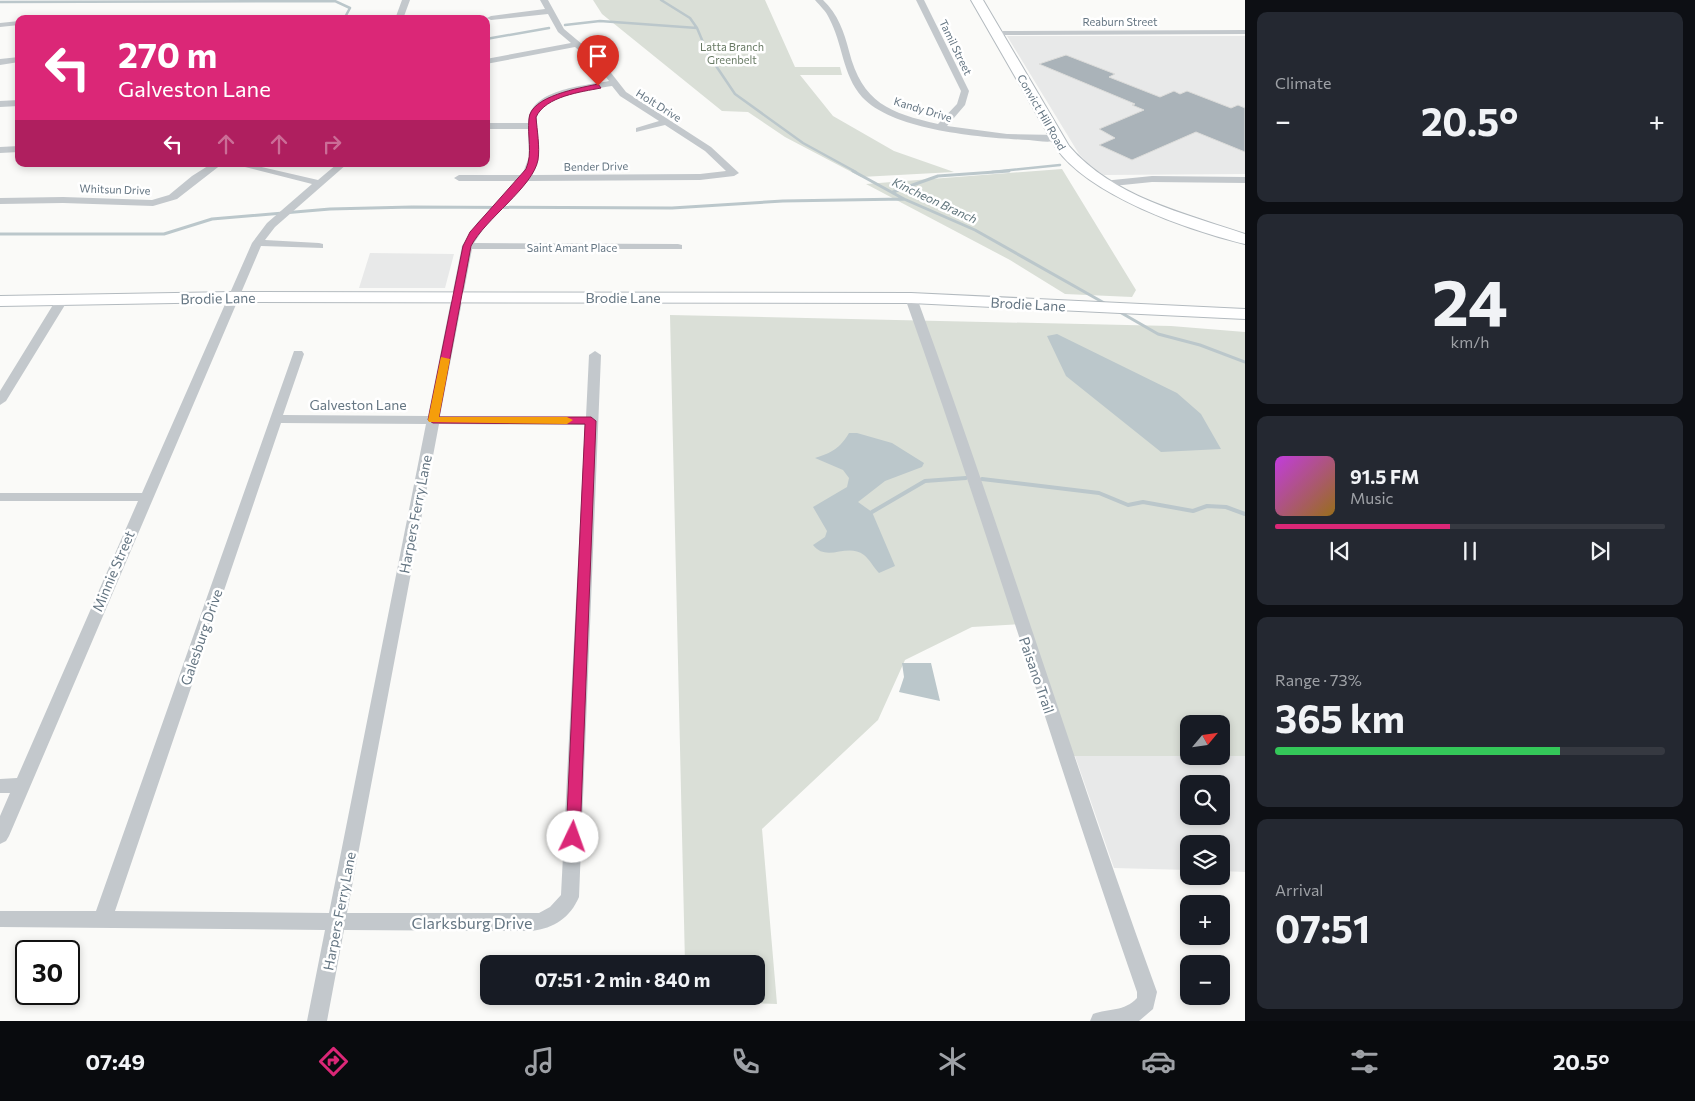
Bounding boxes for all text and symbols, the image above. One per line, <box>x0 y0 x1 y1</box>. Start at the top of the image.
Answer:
street label: Reaburn Street <box>1082 15 1158 28</box>
street label: Tamil Street <box>937 17 975 77</box>
text: 270 m <box>118 32 217 75</box>
icon: left <box>35 35 100 100</box>
pin <box>577 35 619 86</box>
park label: Latta Branch Greenbelt <box>700 40 764 66</box>
icon: arrive <box>584 42 612 70</box>
street label: Convict Hill Road <box>1015 72 1069 152</box>
text: Climate <box>1275 73 1331 92</box>
text: Galveston Lane <box>118 75 271 102</box>
street label: Holt Drive <box>634 86 684 124</box>
street label: Kandy Drive <box>892 94 954 124</box>
text: 20.5° <box>1421 97 1518 144</box>
text: − <box>1275 103 1291 137</box>
text: + <box>1649 103 1665 137</box>
icon: left <box>159 130 187 158</box>
icon: ahead <box>212 130 240 158</box>
icon: ahead <box>265 130 293 158</box>
icon: right <box>318 130 346 158</box>
street label: Bender Drive <box>564 159 629 173</box>
water label: Kincheon Branch <box>890 174 980 226</box>
street label: Whitsun Drive <box>79 181 151 197</box>
street label: Saint Amant Place <box>527 241 617 254</box>
text: 24 <box>1432 260 1508 339</box>
street label: Brodie Lane <box>180 289 256 307</box>
street label: Brodie Lane <box>585 289 661 306</box>
street label: Brodie Lane <box>990 294 1066 314</box>
text: km/h <box>1451 332 1489 351</box>
street label: Galveston Lane <box>309 396 407 413</box>
street label: Harpers Ferry Lane <box>395 453 435 575</box>
text: 91.5 FM <box>1350 465 1419 488</box>
text: Music <box>1350 488 1394 507</box>
street label: Minnie Street <box>88 528 138 614</box>
icon: previous <box>1326 537 1354 565</box>
icon: pause <box>1456 537 1484 565</box>
icon: next <box>1586 537 1614 565</box>
street label: Galesburg Drive <box>177 587 225 687</box>
street label: Paisano Trail <box>1016 634 1058 716</box>
text: Range · 73% <box>1275 670 1362 689</box>
text: 365 km <box>1275 694 1405 741</box>
north arrow <box>1180 715 1230 765</box>
map controls <box>1180 715 1230 1005</box>
button: search <box>1180 775 1230 825</box>
position arrow <box>546 810 598 862</box>
button: layers <box>1180 835 1230 885</box>
street label: Harpers Ferry Lane <box>319 850 359 972</box>
text: Arrival <box>1275 880 1323 899</box>
button: + <box>1180 895 1230 945</box>
text: 07:51 <box>1275 904 1370 951</box>
street label: Clarksburg Drive <box>412 913 532 932</box>
speed limit sign: 30 <box>15 940 80 1005</box>
button: − <box>1180 955 1230 1005</box>
text: 07:51 · 2 min · 840 m <box>535 968 710 991</box>
icon: directions <box>316 1044 351 1079</box>
icon: music <box>522 1044 557 1079</box>
icon: phone <box>728 1044 763 1079</box>
icon: climate <box>935 1044 970 1079</box>
icon: car <box>1141 1044 1176 1079</box>
icon: filters <box>1347 1044 1382 1079</box>
text: 07:49 <box>86 1048 145 1075</box>
text: 20.5° <box>1553 1048 1609 1075</box>

